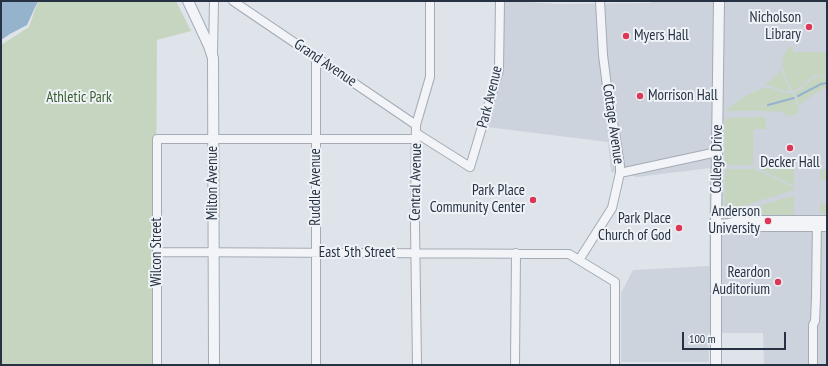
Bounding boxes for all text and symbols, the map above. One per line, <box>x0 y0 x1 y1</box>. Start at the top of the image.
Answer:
place label: Nicholson Library <box>750 9 801 44</box>
marker: Nicholson Library <box>804 22 814 32</box>
place label: Myers Hall <box>634 27 689 45</box>
marker: Myers Hall <box>621 31 631 41</box>
street label: Grand Avenue <box>290 35 360 91</box>
street label: Park Avenue <box>474 64 506 130</box>
street label: Cottage Avenue <box>598 83 628 165</box>
place label: Morrison Hall <box>648 87 718 105</box>
park label: Athletic Park <box>46 89 112 107</box>
marker: Morrison Hall <box>635 91 645 101</box>
street label: College Drive <box>707 124 727 194</box>
street label: Central Avenue <box>406 143 426 221</box>
marker: Decker Hall <box>785 143 795 153</box>
street label: Milton Avenue <box>204 146 222 220</box>
street label: Ruddle Avenue <box>307 148 325 226</box>
place label: Decker Hall <box>760 154 820 172</box>
place label: Park Place Community Center <box>430 182 525 217</box>
marker: Park Place Community Center <box>528 195 538 205</box>
place label: Anderson University <box>708 203 760 238</box>
place label: Park Place Church of God <box>598 210 671 245</box>
marker: Anderson University <box>763 216 773 226</box>
street label: Wilcon Street <box>148 217 166 287</box>
marker: Park Place Church of God <box>674 223 684 233</box>
street label: East 5th Street <box>319 244 395 262</box>
place label: Reardon Auditorium <box>713 264 770 299</box>
marker: Reardon Auditorium <box>773 277 783 287</box>
scale bar <box>684 324 788 350</box>
text: 100 m <box>689 331 716 346</box>

